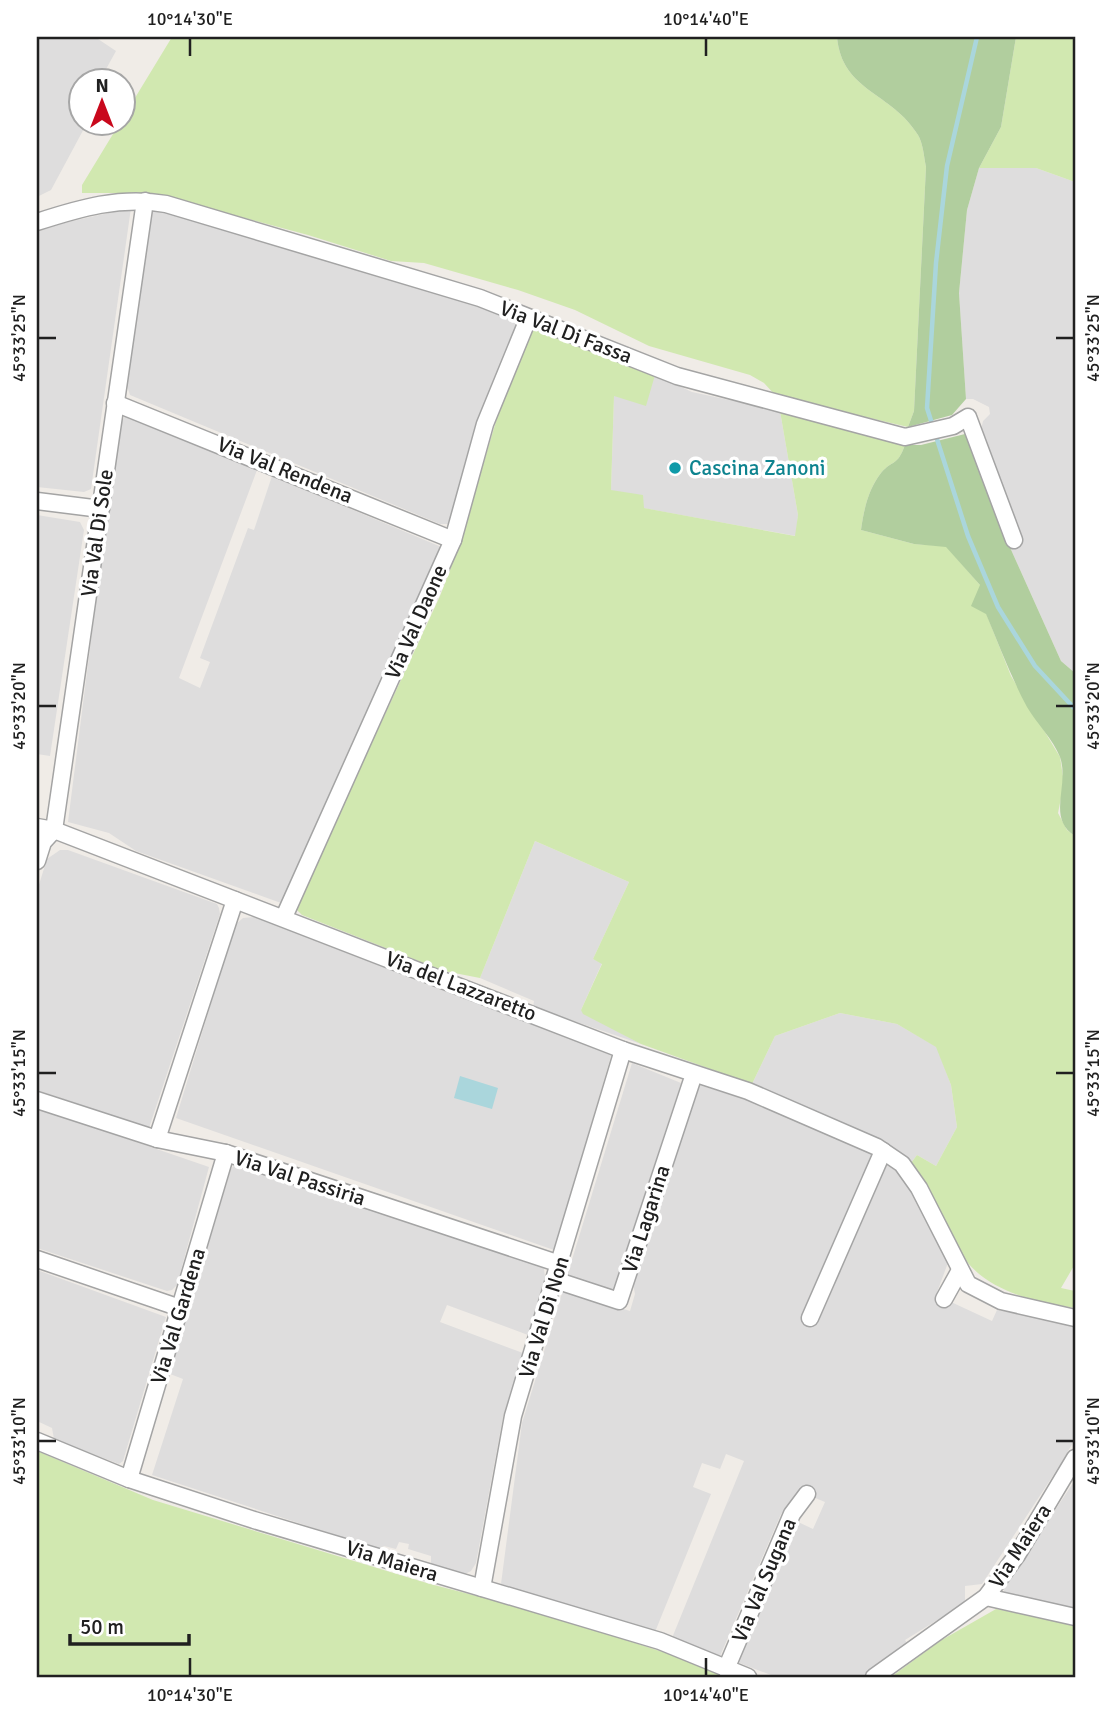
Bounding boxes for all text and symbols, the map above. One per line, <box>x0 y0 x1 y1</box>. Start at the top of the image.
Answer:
text: 10°14'30"E <box>147 8 233 30</box>
text: 10°14'40"E <box>663 8 749 30</box>
north arrow <box>66 66 136 136</box>
text: N <box>95 74 109 98</box>
text: 45°33'25"N <box>8 294 30 382</box>
text: 45°33'25"N <box>1082 294 1104 382</box>
street label: Via Val Di Fassa <box>496 295 636 369</box>
street label: Via Val Rendena <box>213 431 357 509</box>
place label: Cascina Zanoni <box>689 455 826 481</box>
marker: Cascina Zanoni <box>667 460 683 476</box>
street label: Via Val Di Sole <box>75 467 119 599</box>
street label: Via Val Daone <box>379 561 453 683</box>
text: 45°33'20"N <box>8 662 30 750</box>
text: 45°33'20"N <box>1082 662 1104 750</box>
street label: Via del Lazzaretto <box>382 945 540 1027</box>
text: 45°33'15"N <box>8 1029 30 1117</box>
text: 45°33'15"N <box>1082 1029 1104 1117</box>
street label: Via Val Passiria <box>231 1145 369 1211</box>
street label: Via Lagarina <box>616 1162 676 1276</box>
street label: Via Val Gardena <box>145 1245 211 1387</box>
street label: Via Val Di Non <box>513 1253 575 1381</box>
text: 45°33'10"N <box>8 1397 30 1485</box>
text: 45°33'10"N <box>1082 1397 1104 1485</box>
street label: Via Maiera <box>983 1499 1057 1593</box>
street label: Via Val Sugana <box>726 1514 802 1646</box>
street label: Via Maiera <box>343 1535 441 1587</box>
scale bar <box>70 1602 189 1646</box>
text: 50 m <box>80 1614 124 1640</box>
text: 10°14'30"E <box>147 1684 233 1706</box>
text: 10°14'40"E <box>663 1684 749 1706</box>

